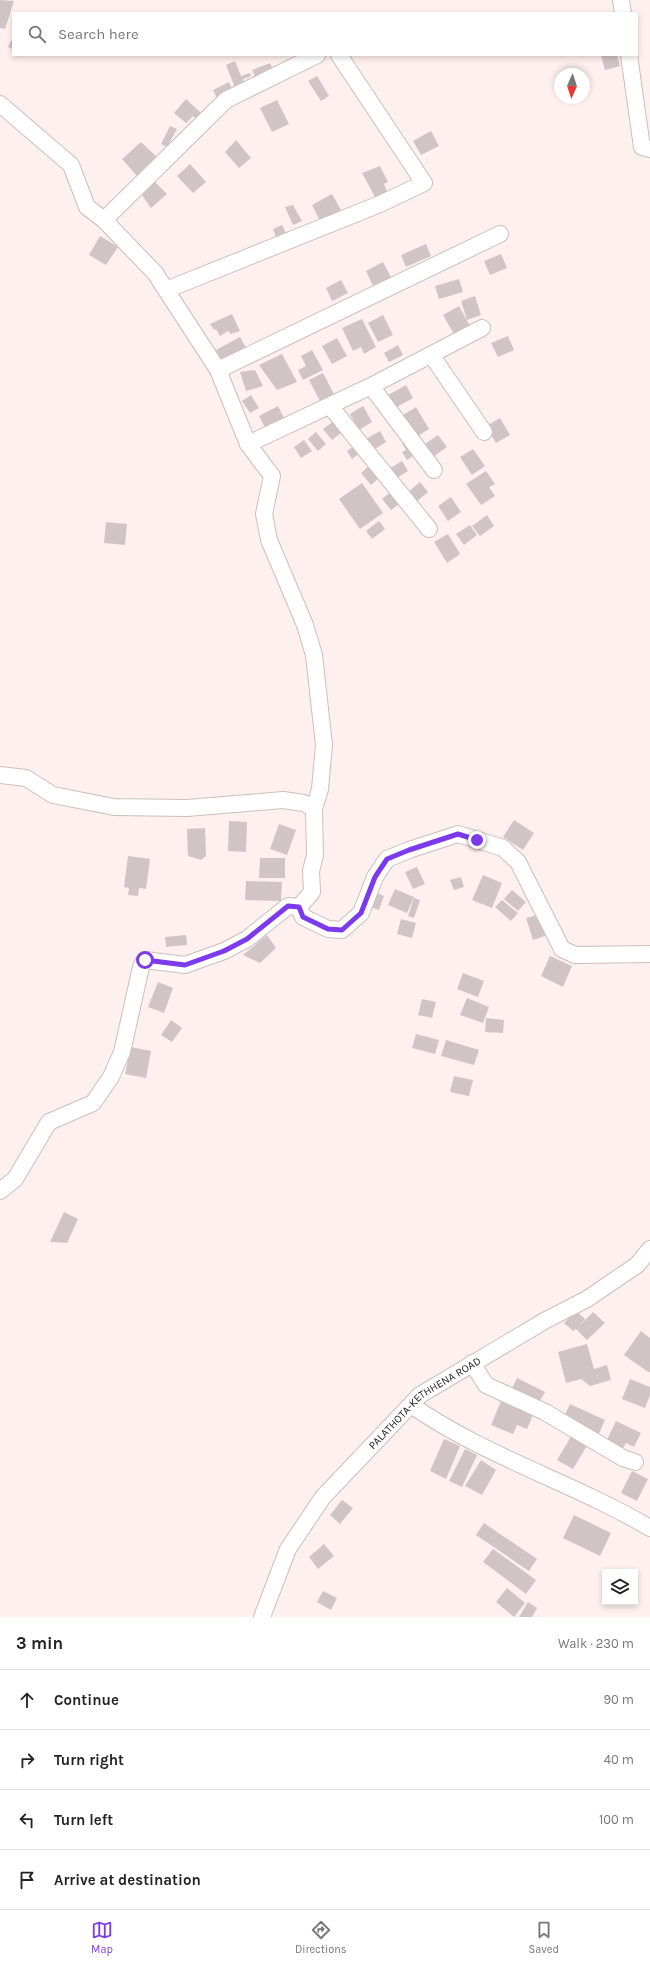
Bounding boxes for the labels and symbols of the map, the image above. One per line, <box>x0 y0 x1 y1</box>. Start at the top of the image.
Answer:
north arrow <box>554 68 590 104</box>
route end <box>468 831 486 849</box>
route start <box>136 951 154 969</box>
street label: PALATHOTA-KETHHENA ROAD <box>366 1354 483 1452</box>

